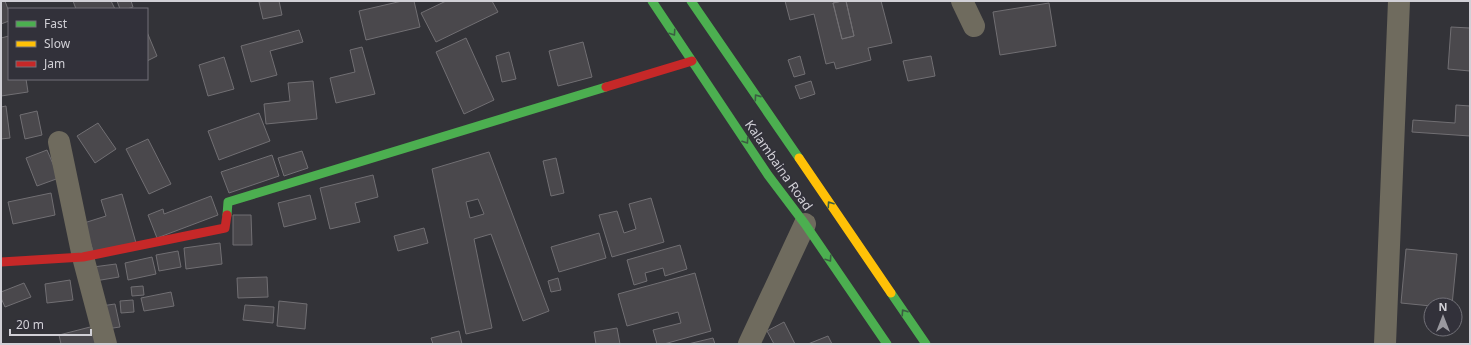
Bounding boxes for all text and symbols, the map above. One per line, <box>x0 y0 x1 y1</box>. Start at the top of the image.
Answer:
legend <box>8 8 148 80</box>
text: Fast <box>44 15 68 32</box>
one-way arrow <box>668 29 676 36</box>
text: Slow <box>44 35 71 52</box>
text: Jam <box>43 55 65 72</box>
one-way arrow <box>754 94 762 101</box>
street label: Kalambaina Road <box>741 116 817 214</box>
one-way arrow <box>741 137 748 144</box>
one-way arrow <box>828 202 835 209</box>
one-way arrow <box>824 255 832 262</box>
north arrow <box>1423 297 1463 337</box>
text: N <box>1439 299 1447 314</box>
one-way arrow <box>901 309 909 316</box>
scale bar <box>10 311 91 337</box>
text: 20 m <box>16 316 44 333</box>

